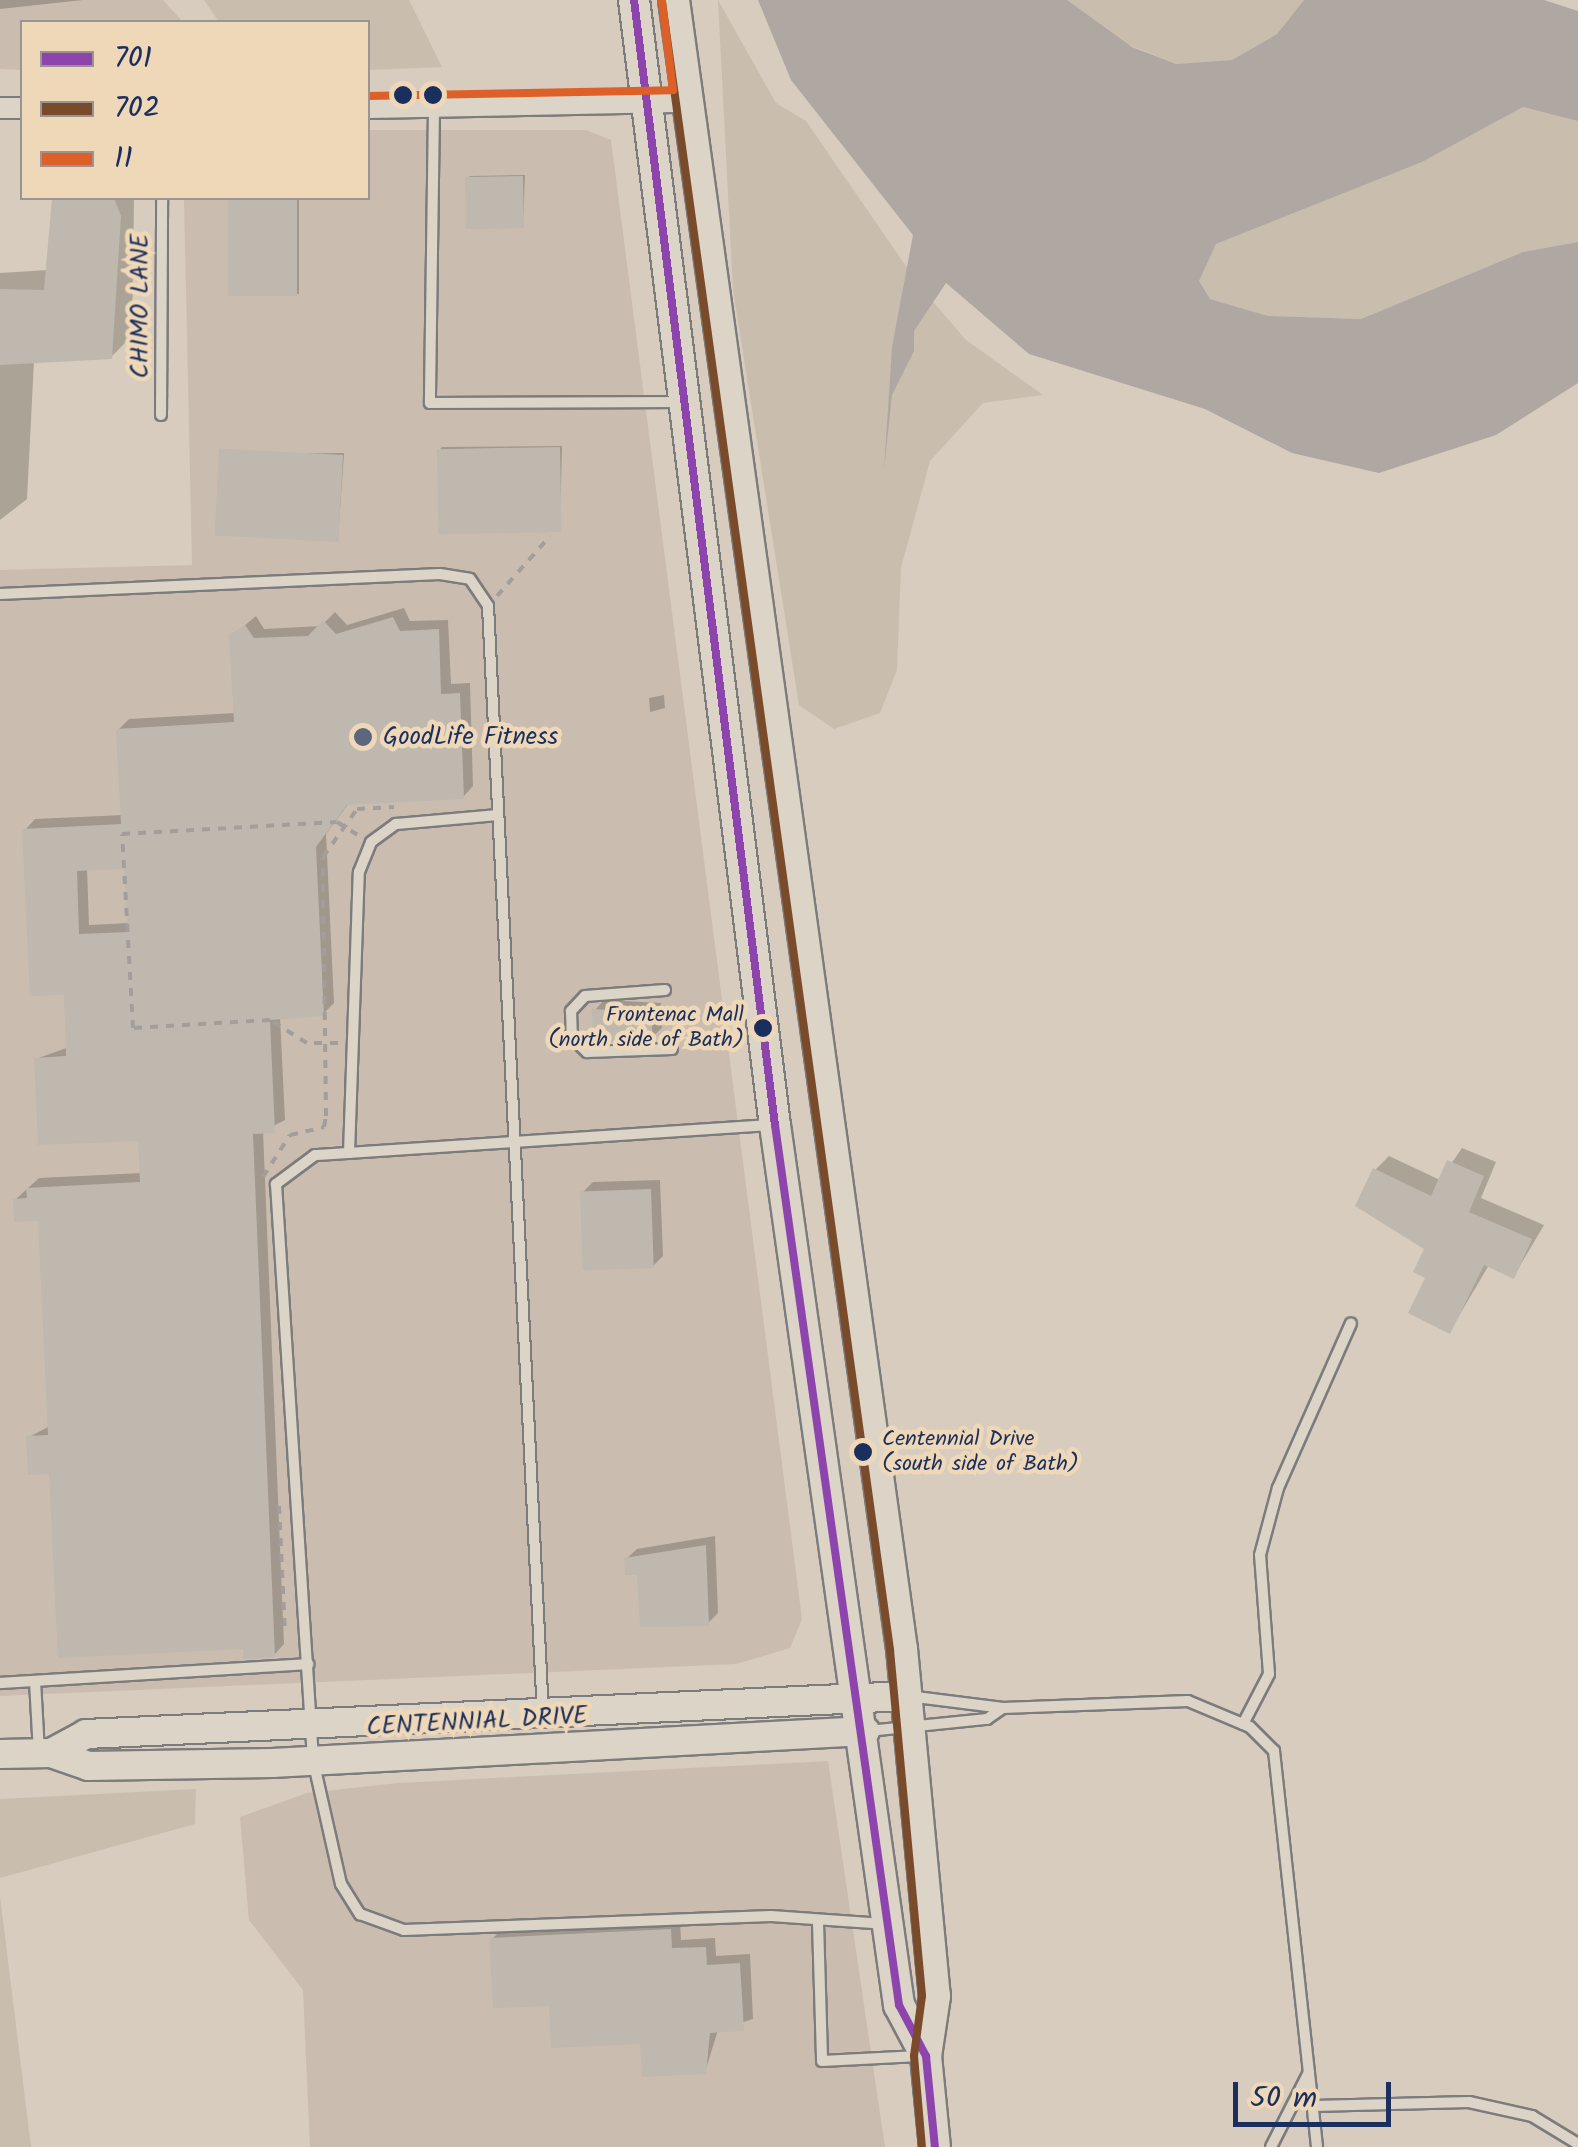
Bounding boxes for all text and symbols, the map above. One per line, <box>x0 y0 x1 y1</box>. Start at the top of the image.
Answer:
legend <box>20 20 370 200</box>
text: 701 <box>114 35 152 83</box>
text: 702 <box>114 85 160 133</box>
unlabelled marker <box>393 85 413 105</box>
unlabelled marker <box>423 85 443 105</box>
text: 11 <box>114 135 133 183</box>
street label: CHIMO LANE <box>126 234 156 378</box>
place label: GoodLife Fitness <box>383 722 558 752</box>
marker: GoodLife Fitness <box>352 726 374 748</box>
place label: Frontenac Mall (north side of Bath) <box>548 1002 744 1054</box>
marker: Frontenac Mall (north side of Bath) <box>753 1018 773 1038</box>
place label: Centennial Drive (south side of Bath) <box>882 1426 1079 1478</box>
marker: Centennial Drive (south side of Bath) <box>853 1442 873 1462</box>
street label: CENTENNIAL DRIVE <box>366 1701 588 1743</box>
scale bar <box>1238 2062 1396 2124</box>
text: 50 m <box>1250 2075 1317 2123</box>

